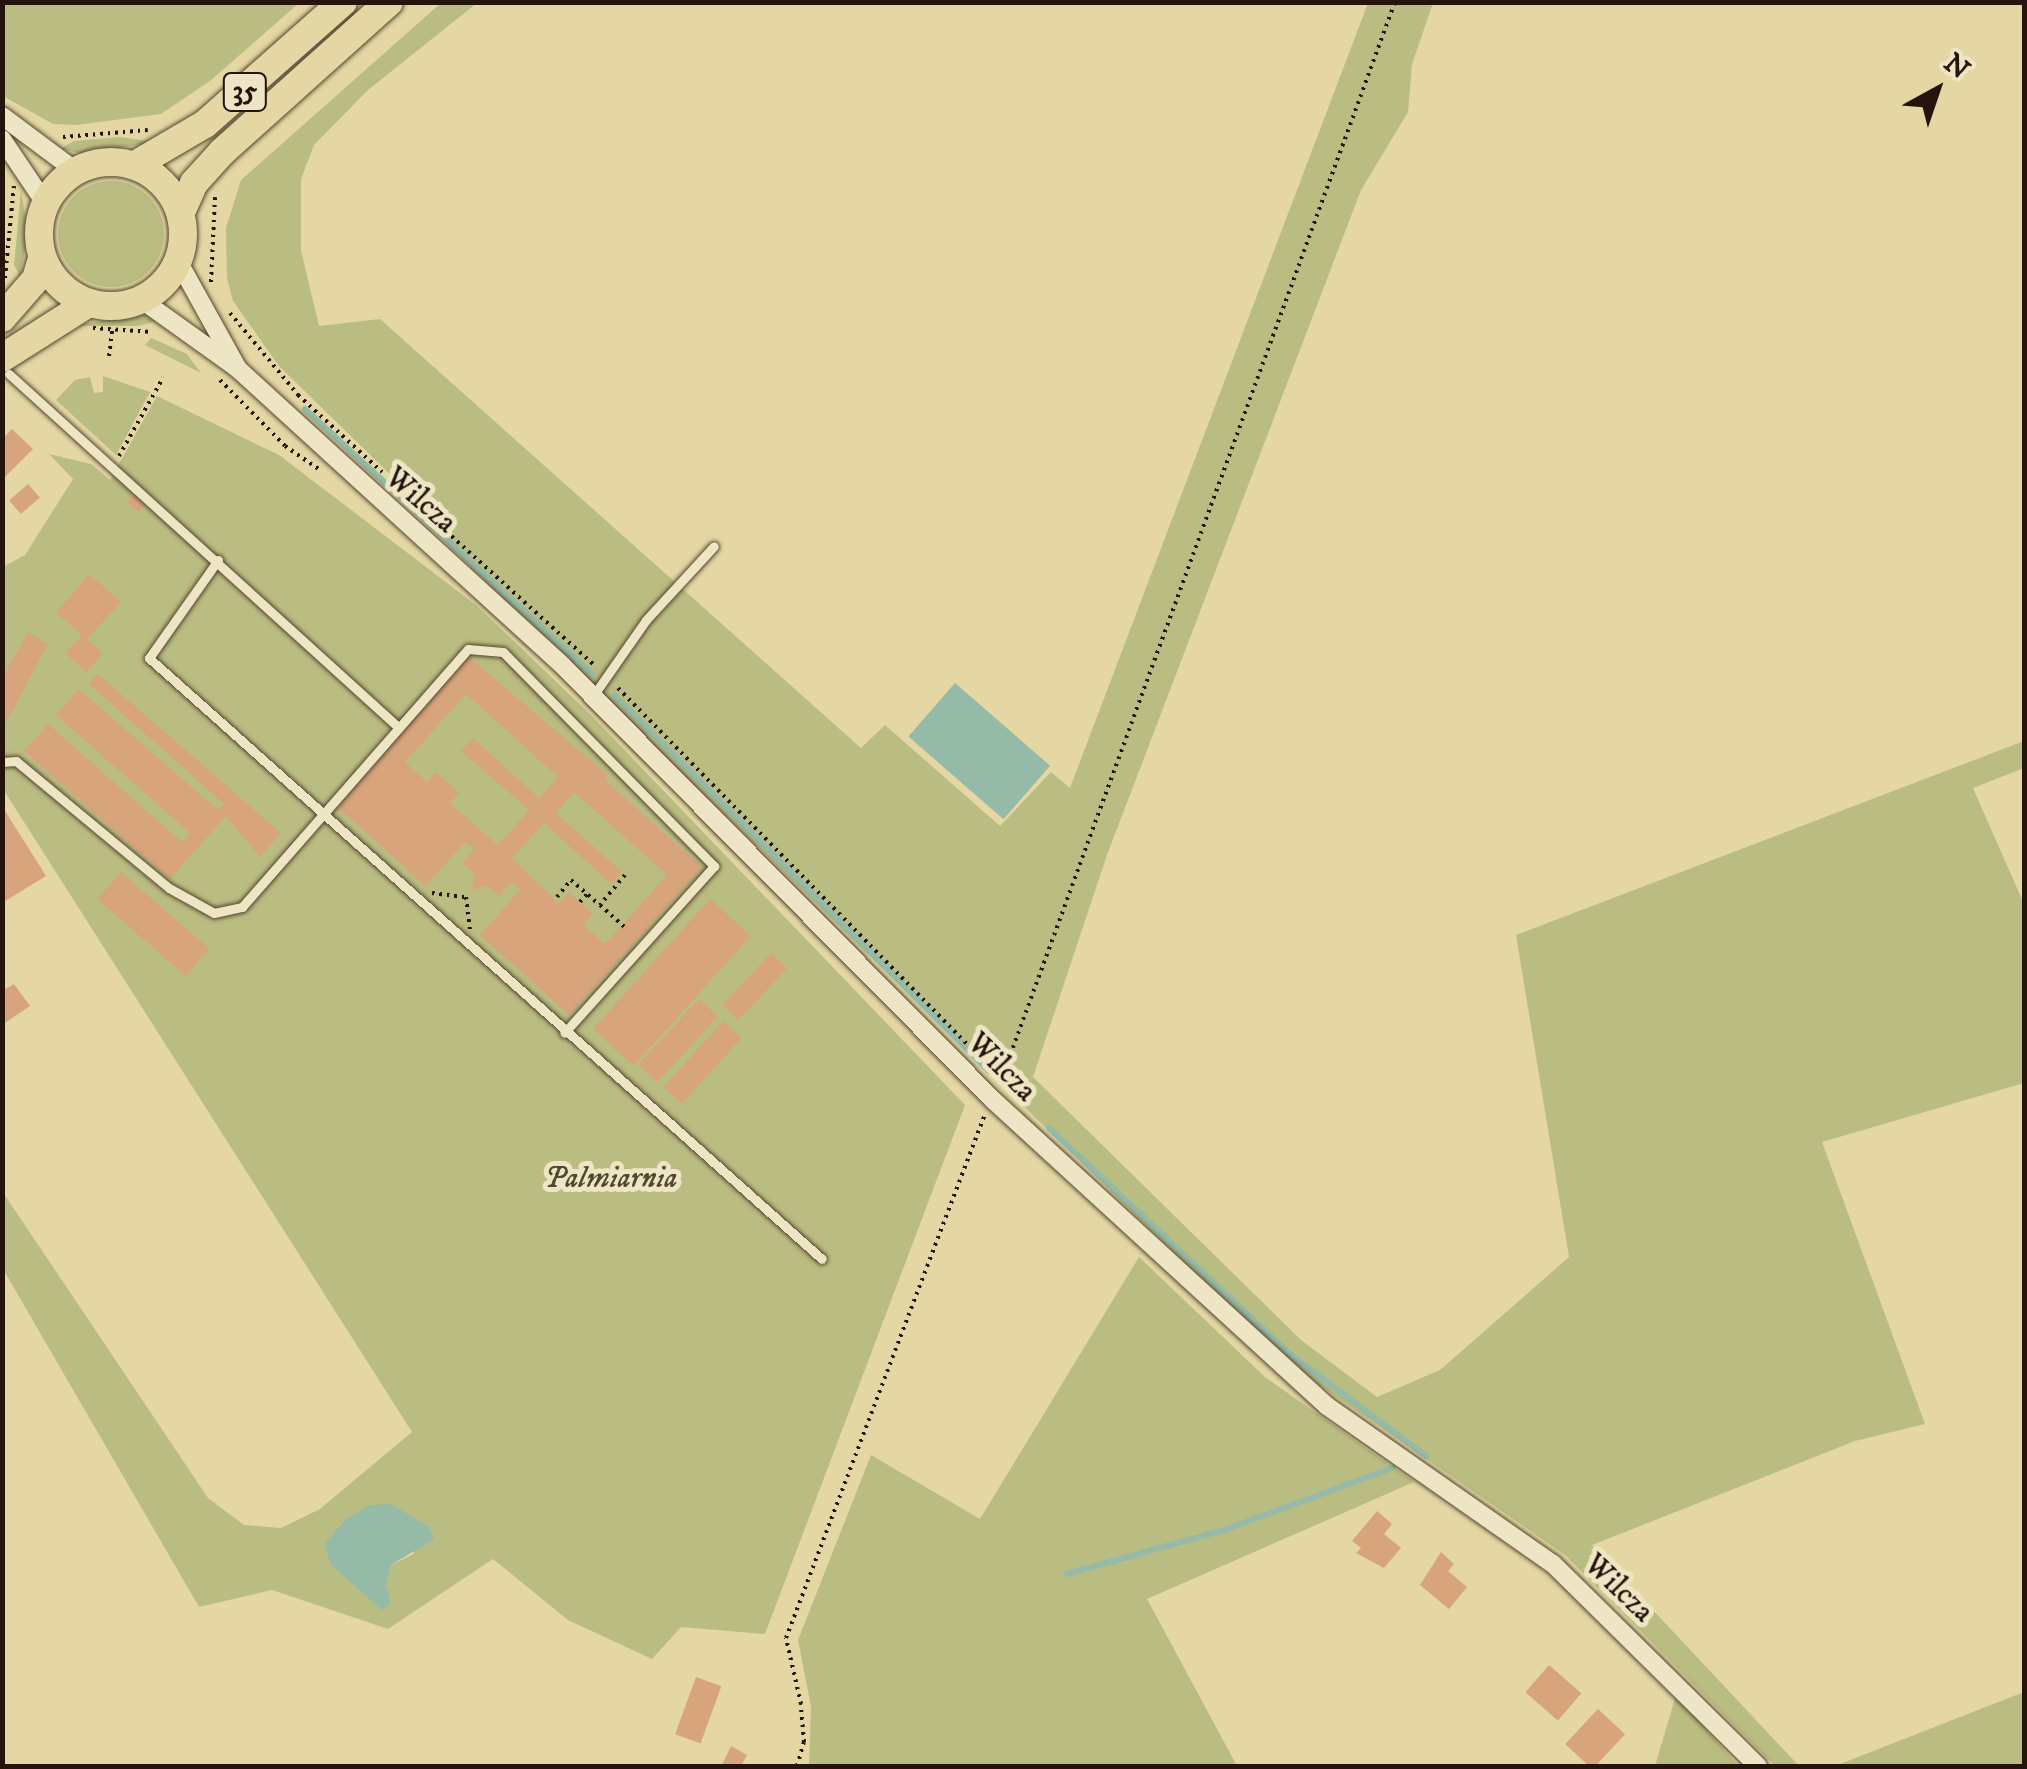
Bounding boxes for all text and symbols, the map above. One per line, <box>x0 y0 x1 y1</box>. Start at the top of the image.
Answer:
north arrow <box>1887 40 1987 140</box>
text: N <box>1937 46 1977 87</box>
road number: 35 <box>222 69 268 115</box>
street label: Wilcza <box>377 460 463 542</box>
street label: Wilcza <box>959 1026 1043 1110</box>
park label: Palmiarnia <box>545 1161 677 1197</box>
street label: Wilcza <box>1576 1547 1660 1631</box>

